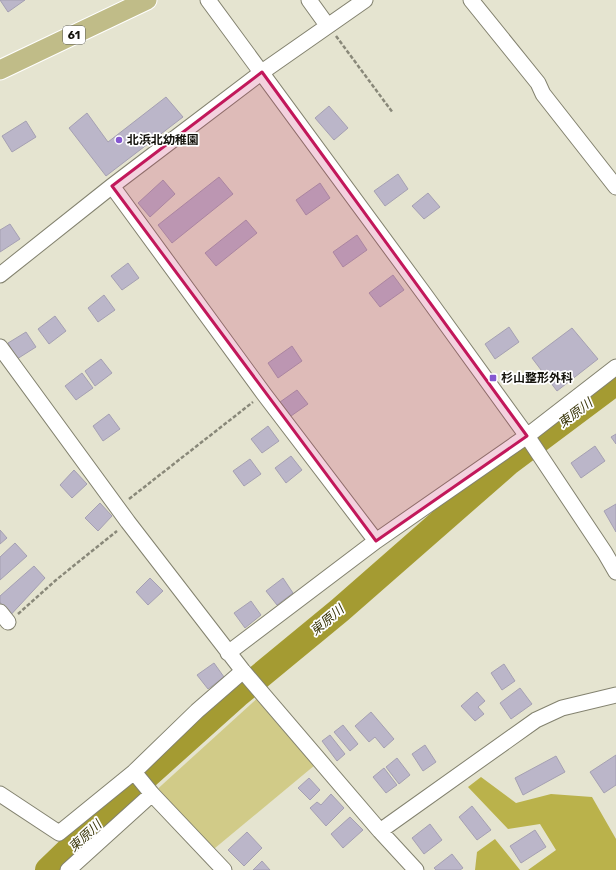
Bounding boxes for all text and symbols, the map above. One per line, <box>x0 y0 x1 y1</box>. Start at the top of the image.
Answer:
road number: 61 <box>63 26 85 44</box>
place label: 北浜北幼稚園 <box>127 133 199 147</box>
marker: 北浜北幼稚園 <box>114 135 124 145</box>
place label: 杉山整形外科 <box>501 371 573 385</box>
marker: 杉山整形外科 <box>488 373 498 383</box>
water label: 東原川 <box>555 394 597 431</box>
water label: 東原川 <box>307 600 348 638</box>
water label: 東原川 <box>66 816 106 855</box>

